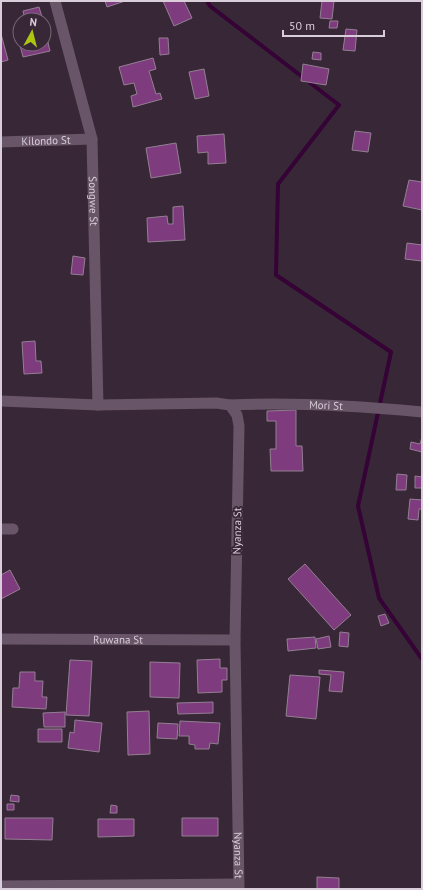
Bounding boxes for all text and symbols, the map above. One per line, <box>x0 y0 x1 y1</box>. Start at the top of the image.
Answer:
north arrow <box>12 12 52 52</box>
scale bar <box>283 12 384 38</box>
text: N <box>29 15 38 29</box>
text: 50 m <box>289 18 315 33</box>
street label: Kilondo St <box>21 133 71 148</box>
street label: Songwe St <box>86 176 101 226</box>
street label: Mori St <box>309 398 344 413</box>
street label: Nyanza St <box>230 507 244 555</box>
street label: Ruwana St <box>93 632 143 647</box>
street label: Nyanza St <box>231 832 246 879</box>

